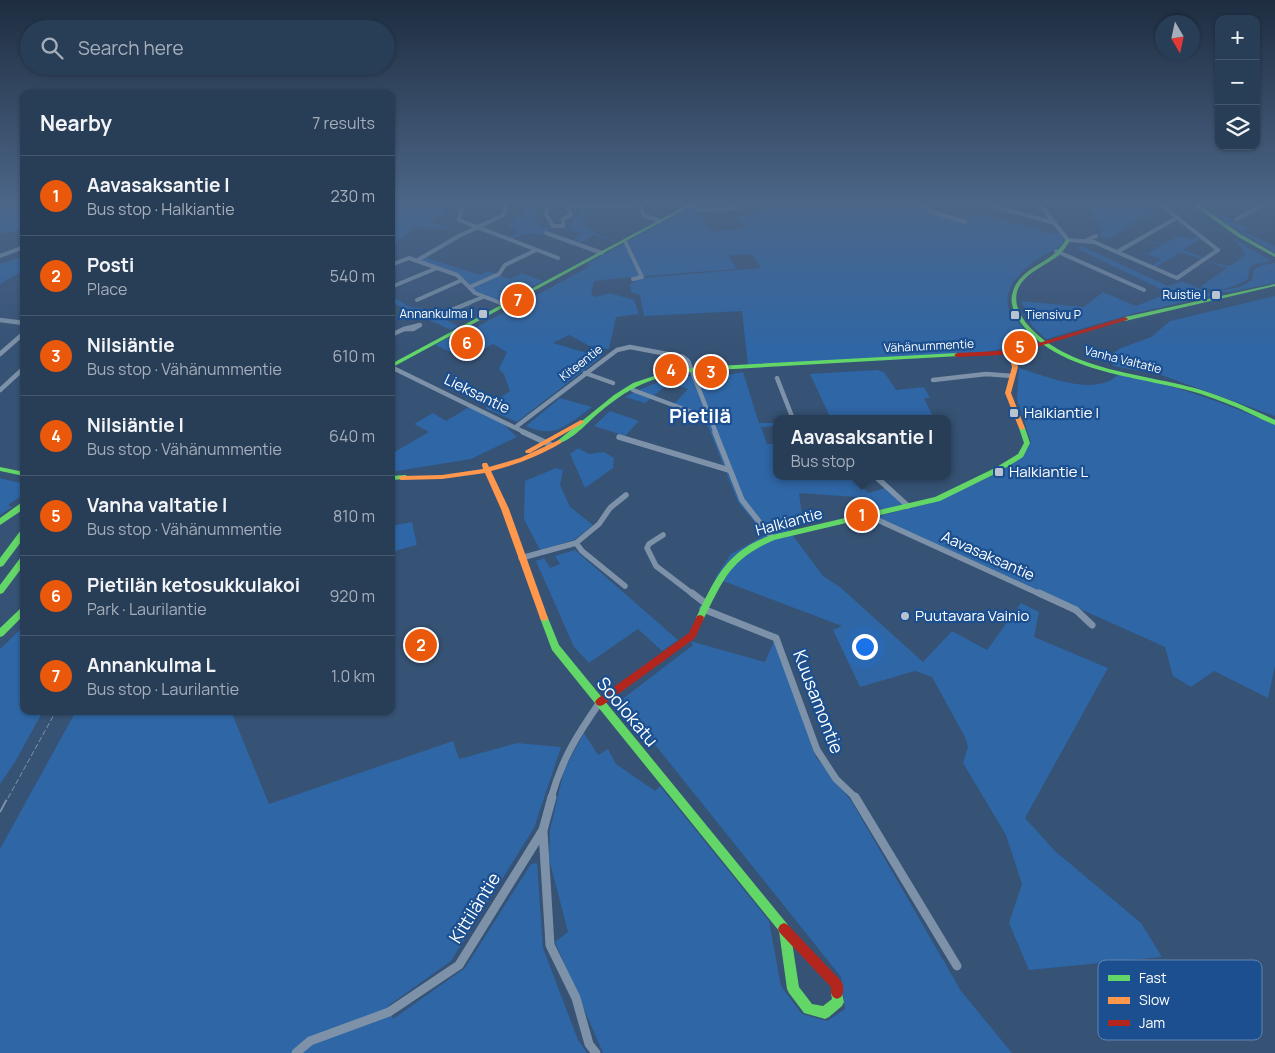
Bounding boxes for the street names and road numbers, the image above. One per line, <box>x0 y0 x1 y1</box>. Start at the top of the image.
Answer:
street label: Vähänummentie <box>883 335 975 356</box>
street label: Kiteentie <box>556 340 606 385</box>
street label: Vanha Valtatie <box>1083 342 1163 377</box>
street label: Lieksantie <box>441 369 514 419</box>
street label: Halkiantie <box>753 502 825 541</box>
street label: Aavasaksantie <box>938 526 1038 586</box>
street label: Kuusamontie <box>788 646 850 757</box>
street label: Soolokatu <box>592 671 664 751</box>
street label: Kittiläntie <box>443 868 505 947</box>

